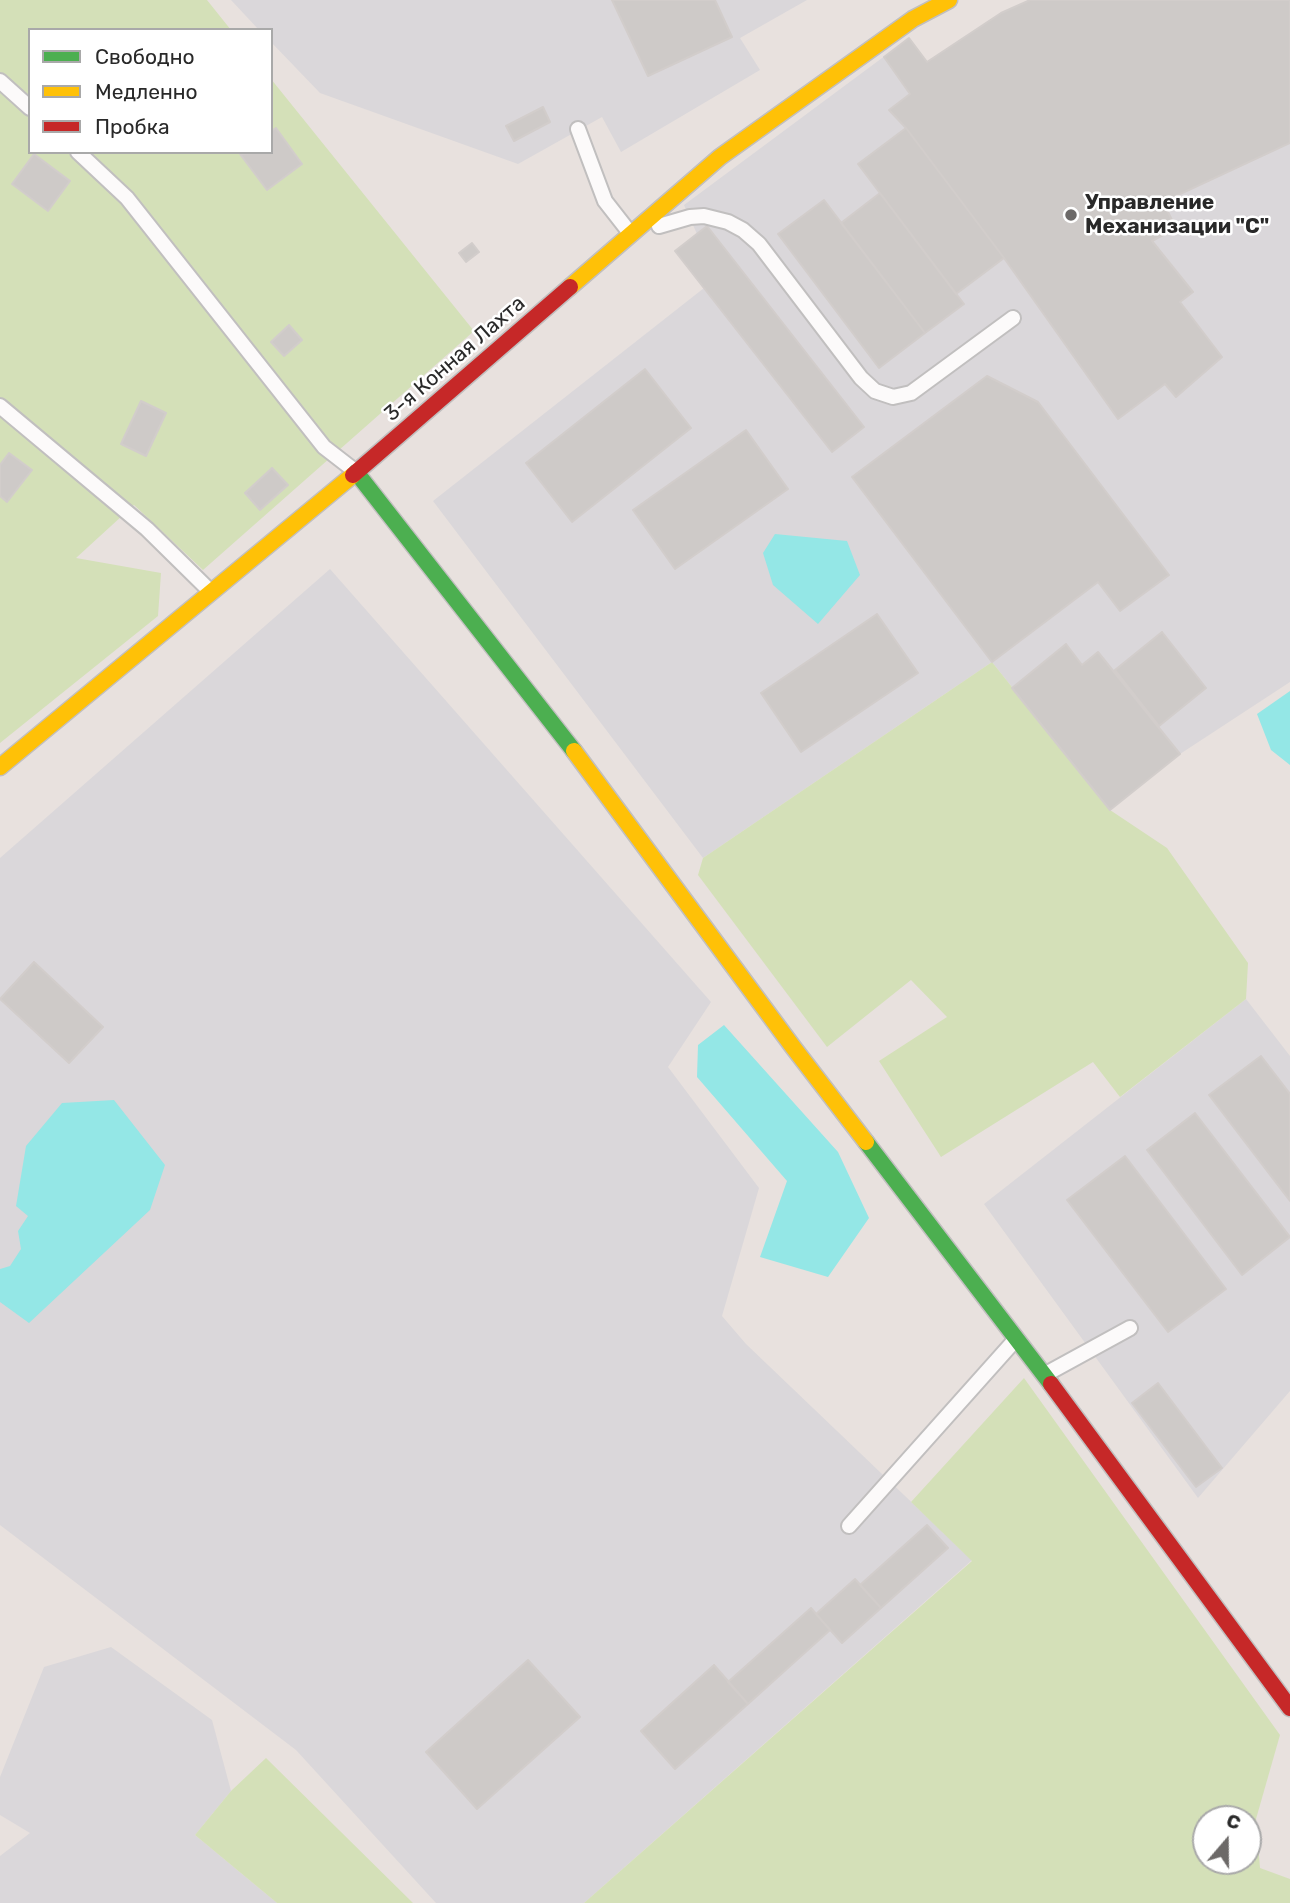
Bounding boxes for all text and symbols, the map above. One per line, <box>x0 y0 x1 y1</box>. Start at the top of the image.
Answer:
legend <box>28 28 273 154</box>
text: Свободно <box>95 44 195 69</box>
text: Медленно <box>95 79 198 104</box>
text: Пробка <box>95 114 170 139</box>
place label: Управление Механизации "С" <box>1085 190 1269 240</box>
marker: Управление Механизации "С" <box>1063 207 1079 223</box>
street label: 3-я Конная Лахта <box>380 291 530 427</box>
north arrow <box>1192 1805 1262 1875</box>
text: С <box>1223 1809 1244 1835</box>

